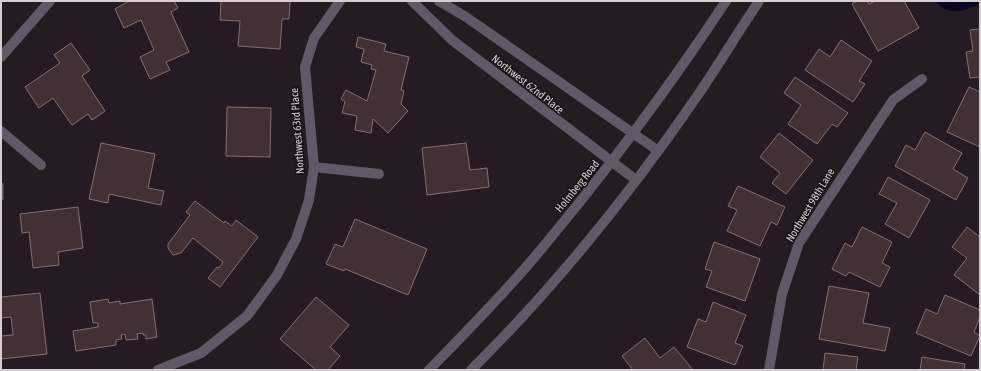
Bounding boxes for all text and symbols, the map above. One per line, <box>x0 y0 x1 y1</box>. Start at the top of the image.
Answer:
street label: Northwest 62nd Place <box>490 52 566 116</box>
street label: Northwest 63rd Place <box>288 88 306 174</box>
street label: Holmberg Road <box>553 158 601 214</box>
street label: Northwest 98th Lane <box>783 166 837 244</box>

